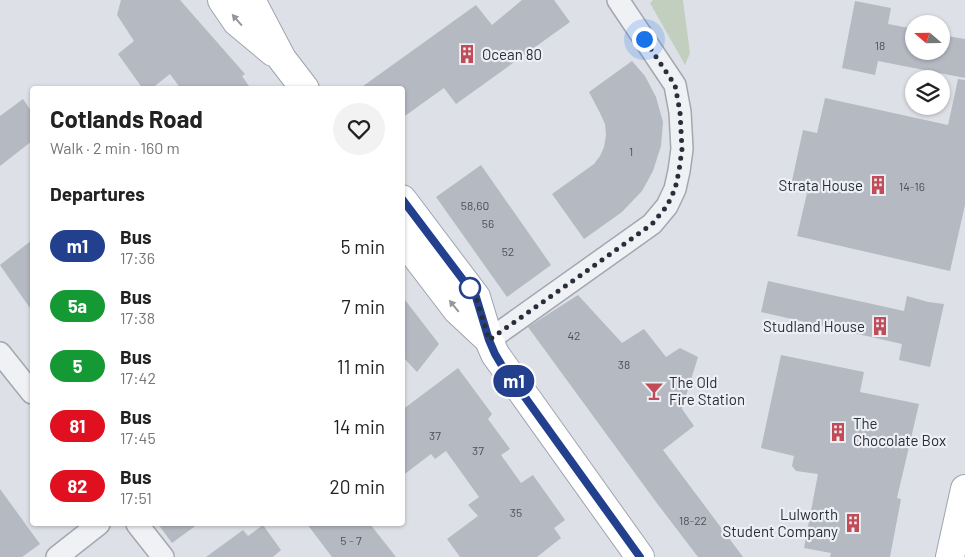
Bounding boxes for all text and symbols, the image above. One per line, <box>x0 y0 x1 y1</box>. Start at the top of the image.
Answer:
one-way arrow <box>231 14 243 26</box>
north arrow <box>905 15 950 60</box>
map controls <box>905 15 950 115</box>
your location <box>632 27 657 52</box>
house number: 18 <box>875 38 885 52</box>
building icon: Ocean 80 <box>456 43 478 65</box>
place label: Ocean 80 <box>482 45 542 63</box>
button: layers <box>905 70 950 115</box>
button: heart <box>333 103 385 155</box>
text: Cotlands Road <box>50 104 203 133</box>
text: Walk · 2 min · 160 m <box>50 138 180 157</box>
house number: 1 <box>629 144 633 158</box>
building icon: Strata House <box>867 174 889 196</box>
place label: Strata House <box>778 176 863 194</box>
house number: 14-16 <box>899 179 925 193</box>
text: Departures <box>50 182 145 205</box>
house number: 58,60 <box>461 198 489 212</box>
house number: 56 <box>482 216 494 230</box>
text: Bus <box>120 225 152 248</box>
text: m1 <box>67 235 88 257</box>
text: 5 min <box>341 235 385 258</box>
house number: 52 <box>502 244 514 258</box>
text: 17:36 <box>120 248 155 267</box>
unlabelled marker <box>459 277 481 299</box>
text: Bus <box>120 285 152 308</box>
text: 5a <box>68 295 87 317</box>
text: 7 min <box>341 295 385 318</box>
one-way arrow <box>449 300 460 313</box>
text: 17:38 <box>120 308 155 327</box>
building icon: Studland House <box>869 315 891 337</box>
place label: Studland House <box>763 317 865 335</box>
house number: 42 <box>567 328 581 342</box>
text: Bus <box>120 345 152 368</box>
text: 5 <box>73 355 82 377</box>
text: 11 min <box>337 355 385 378</box>
house number: 38 <box>618 357 630 371</box>
line badge: m1 <box>492 365 536 397</box>
text: 17:42 <box>120 368 156 387</box>
text: m1 <box>503 370 525 392</box>
place label: The Old Fire Station <box>669 373 745 408</box>
bar icon: The Old Fire Station <box>643 380 665 402</box>
text: Bus <box>120 405 152 428</box>
place label: The Chocolate Box <box>853 414 946 449</box>
text: 81 <box>70 415 85 437</box>
text: 14 min <box>333 415 385 438</box>
building icon: The Chocolate Box <box>827 421 849 443</box>
text: 17:45 <box>120 428 156 447</box>
house number: 37 <box>429 428 441 442</box>
house number: 37 <box>472 443 484 457</box>
text: Bus <box>120 465 152 488</box>
text: 82 <box>68 475 87 497</box>
text: 20 min <box>329 475 385 498</box>
text: 17:51 <box>120 488 152 507</box>
house number: 35 <box>510 505 522 519</box>
place label: Lulworth Student Company <box>723 505 838 540</box>
building icon: Lulworth Student Company <box>842 512 864 534</box>
house number: 18-22 <box>679 513 707 527</box>
house number: 5 - 7 <box>340 533 362 547</box>

